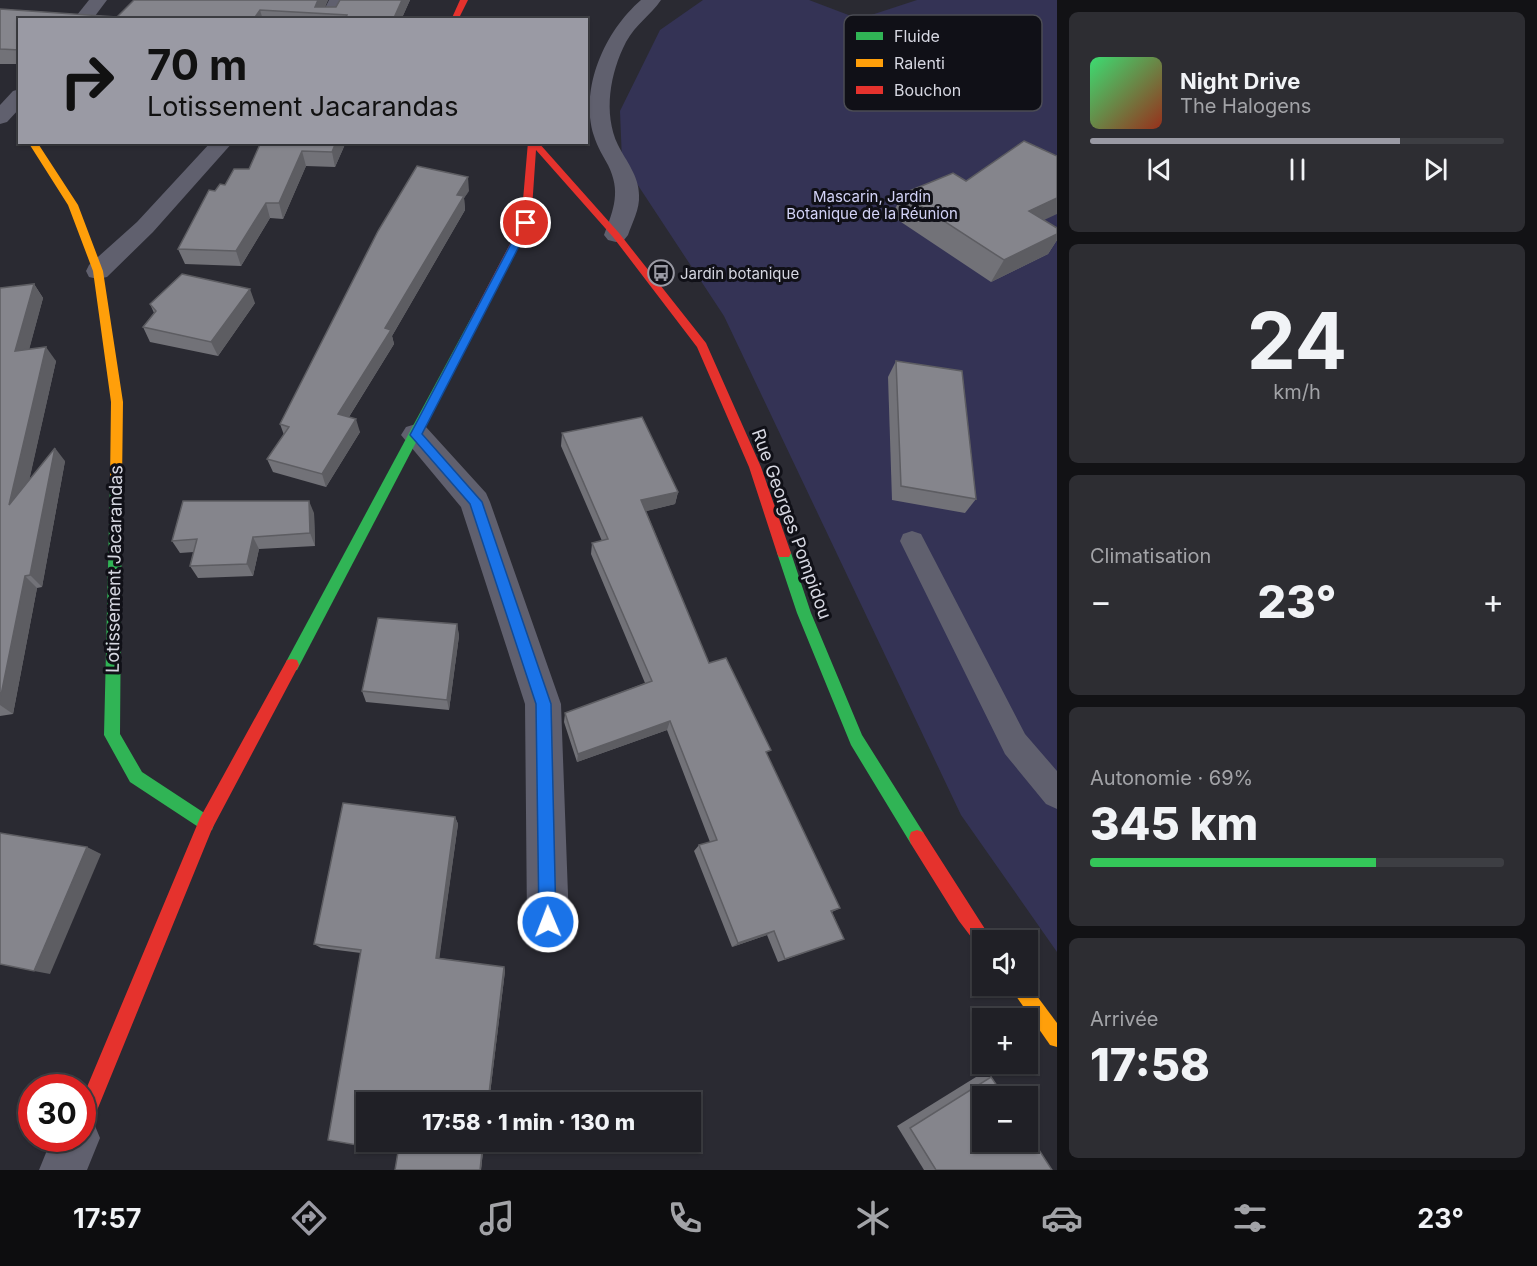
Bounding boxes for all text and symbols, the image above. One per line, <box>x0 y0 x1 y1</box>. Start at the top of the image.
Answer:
legend <box>844 15 1042 111</box>
text: Fluide <box>894 26 940 46</box>
text: 70 m <box>147 39 247 90</box>
icon: right <box>48 42 126 120</box>
text: Ralenti <box>894 53 945 73</box>
text: Night Drive <box>1180 68 1300 94</box>
text: Bouchon <box>894 80 961 100</box>
text: Lotissement Jacarandas <box>147 90 459 123</box>
text: The Halogens <box>1180 94 1311 118</box>
icon: previous <box>1143 153 1176 186</box>
icon: pause <box>1281 153 1314 186</box>
icon: next <box>1419 153 1452 186</box>
park label: Mascarin, Jardin Botanique de la Réunion <box>786 187 958 223</box>
pin <box>500 197 551 248</box>
icon: arrive <box>509 206 542 239</box>
bus stop icon: Jardin botanique <box>646 258 676 288</box>
place label: Jardin botanique <box>680 264 799 283</box>
text: 24 <box>1247 293 1347 388</box>
text: km/h <box>1273 380 1321 404</box>
street label: Rue Georges Pompidou <box>748 426 836 622</box>
street label: Lotissement Jacarandas <box>102 465 126 673</box>
text: Climatisation <box>1090 544 1211 568</box>
text: 23° <box>1258 574 1336 629</box>
text: − <box>1090 581 1112 621</box>
text: + <box>1482 581 1504 621</box>
text: Autonomie · 69% <box>1090 766 1253 790</box>
text: 345 km <box>1090 796 1258 851</box>
position arrow <box>516 890 580 954</box>
map controls <box>972 930 1038 1152</box>
button: sound <box>972 930 1038 996</box>
text: Arrivée <box>1090 1007 1159 1031</box>
button: + <box>972 1008 1038 1074</box>
text: 17:58 <box>1090 1037 1210 1092</box>
speed limit sign: 30 <box>18 1074 96 1152</box>
button: − <box>972 1086 1038 1152</box>
text: 17:58 · 1 min · 130 m <box>422 1109 635 1135</box>
icon: directions <box>288 1197 330 1239</box>
icon: music <box>476 1197 518 1239</box>
icon: phone <box>664 1197 706 1239</box>
icon: climate <box>852 1197 894 1239</box>
icon: car <box>1041 1197 1083 1239</box>
icon: filters <box>1229 1197 1271 1239</box>
text: 17:57 <box>73 1202 142 1235</box>
text: 23° <box>1417 1202 1464 1235</box>

